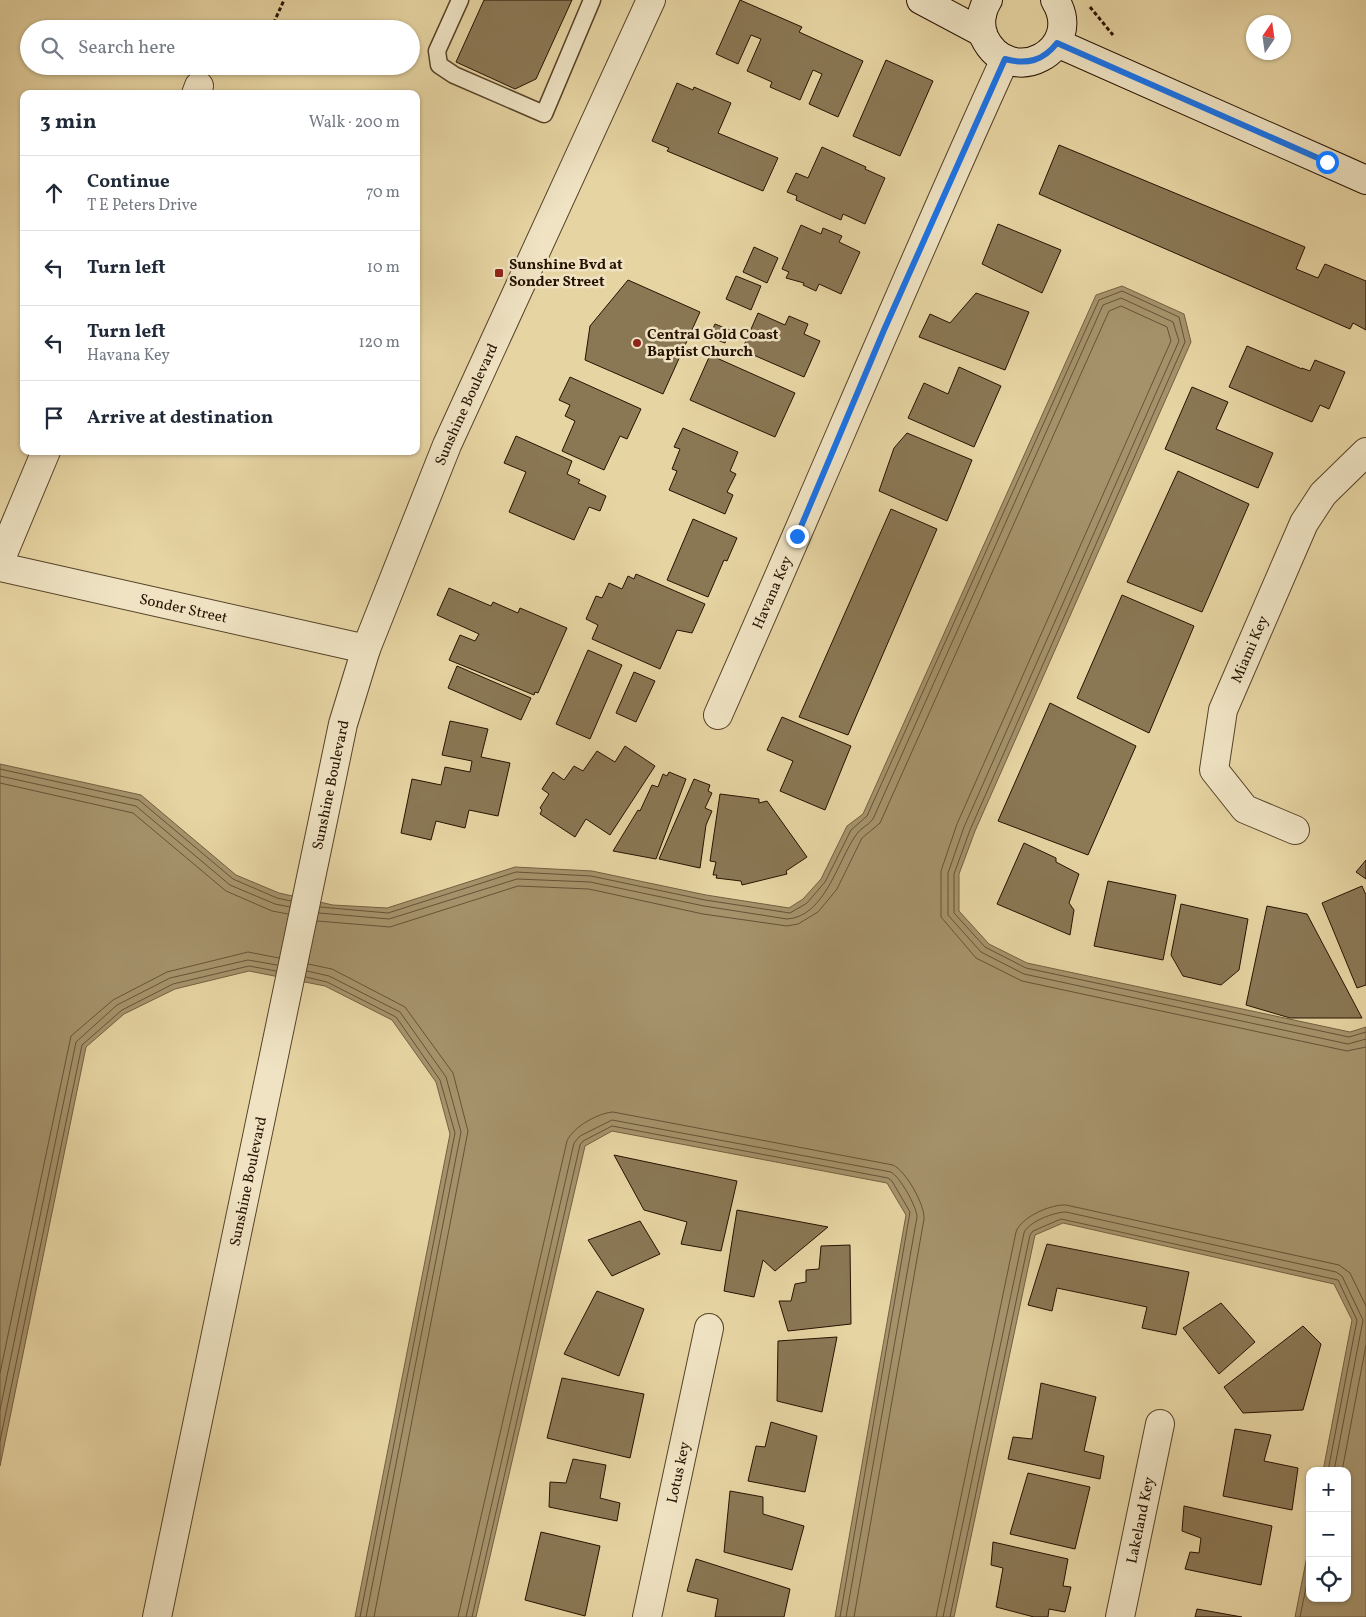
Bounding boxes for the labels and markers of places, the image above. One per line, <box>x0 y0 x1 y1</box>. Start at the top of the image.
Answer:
place label: Sunshine Bvd at Sonder Street <box>509 255 623 293</box>
marker: Sunshine Bvd at Sonder Street <box>493 267 505 279</box>
place label: Central Gold Coast Baptist Church <box>647 325 779 363</box>
marker: Central Gold Coast Baptist Church <box>631 337 643 349</box>

